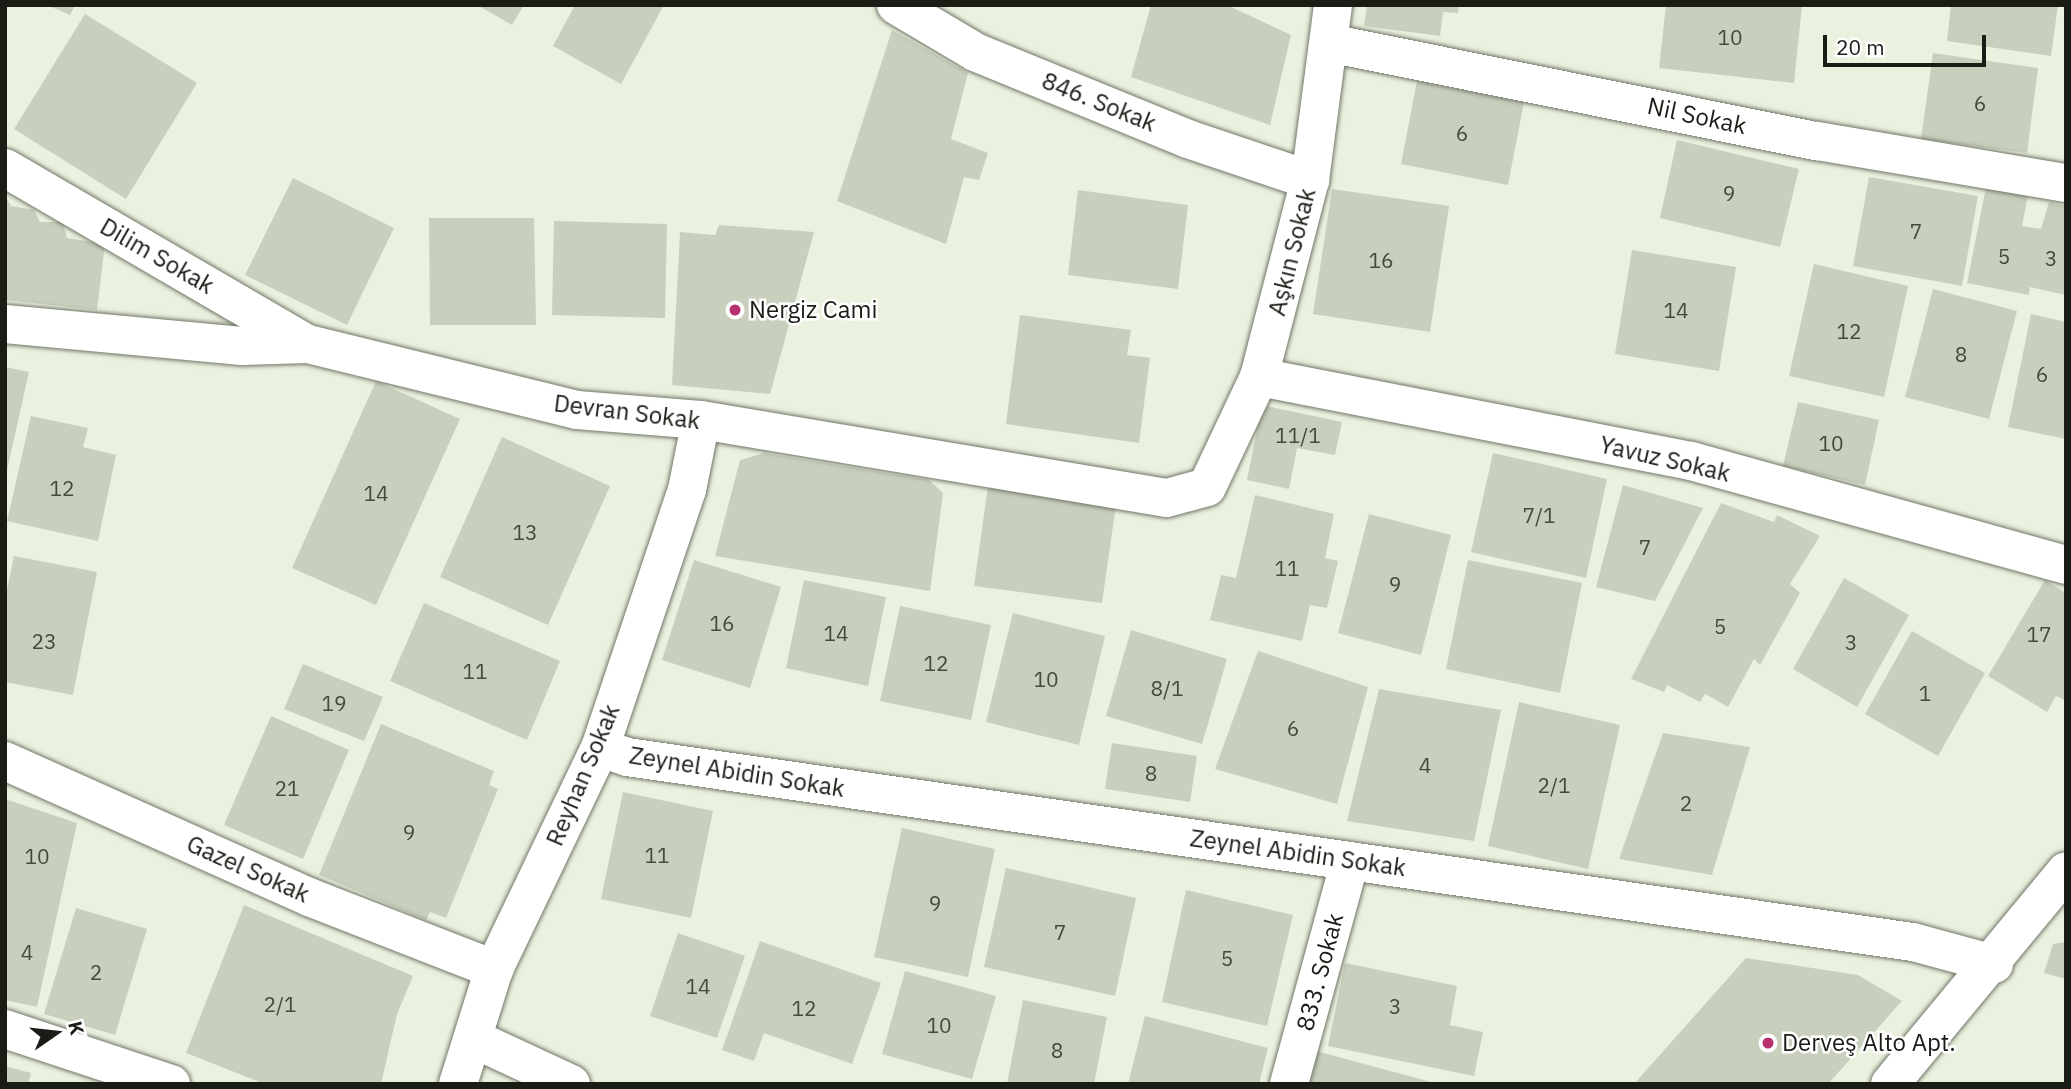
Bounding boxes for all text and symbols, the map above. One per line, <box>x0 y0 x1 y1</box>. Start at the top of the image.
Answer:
scale bar <box>1826 21 1989 65</box>
house number: 10 <box>1717 24 1743 50</box>
text: 20 m <box>1836 33 1885 61</box>
street label: 846. Sokak <box>1038 66 1160 138</box>
house number: 6 <box>1974 90 1986 116</box>
street label: Nil Sokak <box>1645 91 1749 141</box>
house number: 6 <box>1456 120 1468 146</box>
house number: 9 <box>1723 180 1735 206</box>
street label: Aşkın Sokak <box>1262 185 1322 319</box>
street label: Dilim Sokak <box>95 212 219 300</box>
house number: 7 <box>1910 218 1922 244</box>
house number: 5 <box>1998 243 2010 269</box>
house number: 3 <box>2045 245 2057 271</box>
house number: 16 <box>1368 247 1394 273</box>
place label: Nergiz Cami <box>749 296 878 324</box>
house number: 14 <box>1663 297 1689 323</box>
marker: Nergiz Cami <box>727 302 743 318</box>
house number: 12 <box>1836 318 1862 344</box>
house number: 8 <box>1955 341 1967 367</box>
house number: 6 <box>2036 361 2048 387</box>
street label: Devran Sokak <box>552 389 702 435</box>
house number: 11/1 <box>1275 422 1321 448</box>
street label: Yavuz Sokak <box>1597 430 1733 488</box>
house number: 10 <box>1818 430 1844 456</box>
house number: 12 <box>49 475 75 501</box>
house number: 14 <box>363 480 389 506</box>
house number: 7/1 <box>1522 502 1556 528</box>
house number: 13 <box>512 519 538 545</box>
house number: 7 <box>1639 534 1651 560</box>
house number: 11 <box>1274 555 1300 581</box>
house number: 9 <box>1389 571 1401 597</box>
house number: 16 <box>709 610 735 636</box>
house number: 5 <box>1714 613 1726 639</box>
house number: 14 <box>823 620 849 646</box>
house number: 17 <box>2026 621 2052 647</box>
house number: 23 <box>31 628 57 654</box>
house number: 3 <box>1845 629 1857 655</box>
house number: 12 <box>923 650 949 676</box>
house number: 11 <box>462 658 488 684</box>
house number: 10 <box>1033 666 1059 692</box>
house number: 8/1 <box>1150 675 1184 701</box>
house number: 1 <box>1919 680 1931 706</box>
house number: 19 <box>321 690 347 716</box>
street label: Reyhan Sokak <box>540 700 626 850</box>
house number: 6 <box>1287 715 1299 741</box>
street label: Zeynel Abidin Sokak <box>627 741 847 803</box>
house number: 4 <box>1419 752 1431 778</box>
house number: 8 <box>1145 760 1157 786</box>
house number: 2/1 <box>1537 772 1571 798</box>
house number: 21 <box>274 775 300 801</box>
house number: 2 <box>1680 790 1692 816</box>
house number: 9 <box>403 819 415 845</box>
street label: Zeynel Abidin Sokak <box>1188 824 1408 882</box>
street label: Gazel Sokak <box>182 829 314 909</box>
house number: 11 <box>644 842 670 868</box>
house number: 10 <box>24 843 50 869</box>
house number: 9 <box>929 890 941 916</box>
street label: 833. Sokak <box>1290 910 1350 1034</box>
house number: 7 <box>1054 919 1066 945</box>
house number: 4 <box>21 939 33 965</box>
house number: 5 <box>1221 945 1233 971</box>
house number: 2 <box>90 959 102 985</box>
house number: 14 <box>685 973 711 999</box>
house number: 2/1 <box>263 991 297 1017</box>
house number: 3 <box>1389 993 1401 1019</box>
house number: 12 <box>791 995 817 1021</box>
north arrow <box>21 998 91 1068</box>
house number: 10 <box>926 1012 952 1038</box>
text: K <box>63 1019 90 1037</box>
place label: Derveş Alto Apt. <box>1782 1029 1956 1057</box>
marker: Derveş Alto Apt. <box>1760 1035 1776 1051</box>
house number: 8 <box>1051 1037 1063 1063</box>

